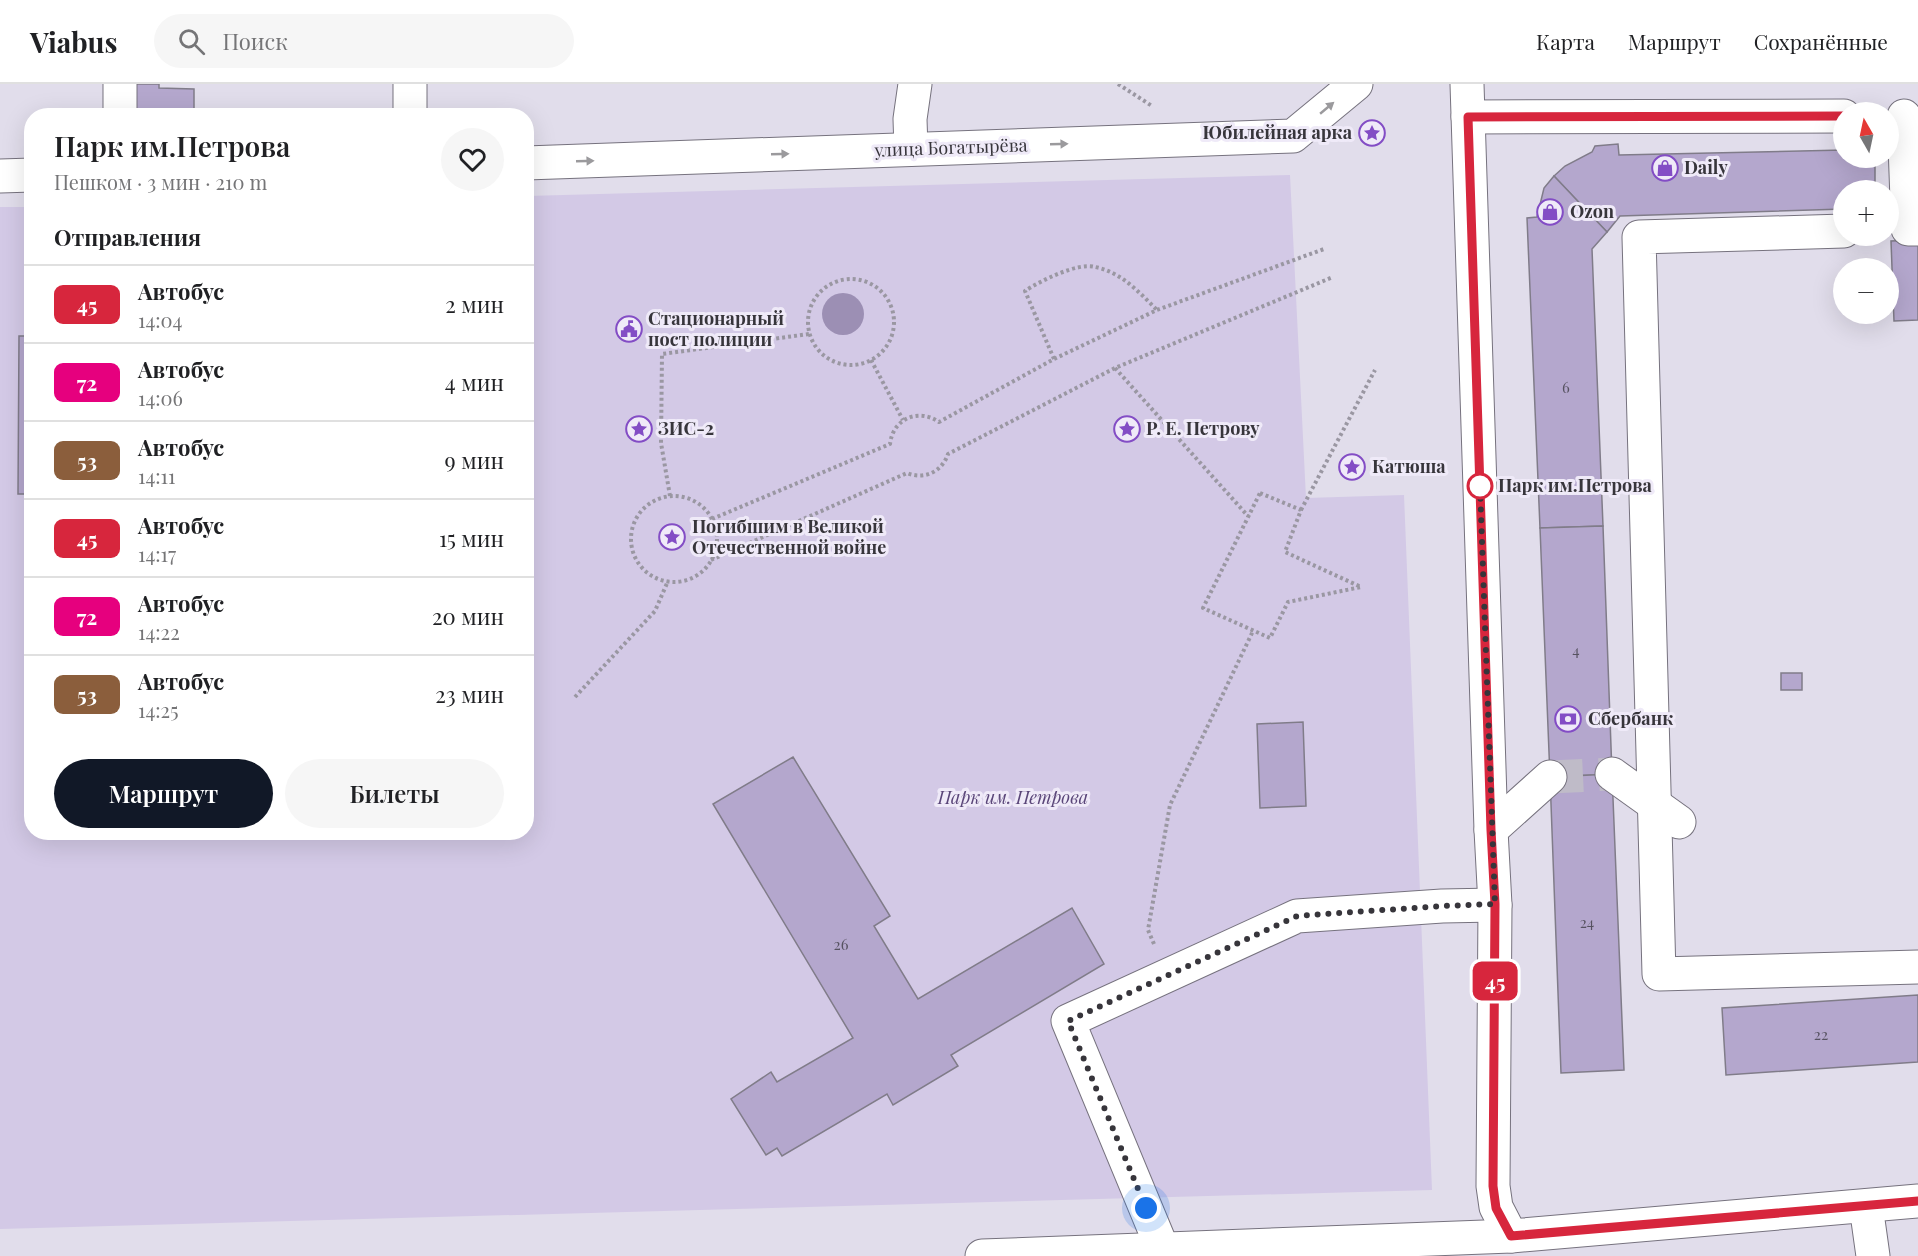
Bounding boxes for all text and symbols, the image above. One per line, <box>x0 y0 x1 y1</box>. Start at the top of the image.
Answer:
search box <box>154 14 574 68</box>
text: Viabus <box>30 23 118 60</box>
icon: search <box>175 25 208 58</box>
text: Поиск <box>223 26 288 56</box>
text: Карта <box>1536 27 1595 55</box>
text: Маршрут <box>1628 27 1721 55</box>
text: Сохранённые <box>1754 27 1888 55</box>
one-way arrow <box>1320 102 1335 115</box>
north arrow <box>1833 102 1899 168</box>
map controls <box>1833 102 1899 324</box>
place icon: Юбилейная арка <box>1357 118 1387 148</box>
place label: Юбилейная арка <box>1203 120 1353 144</box>
text: Парк им.Петрова <box>54 127 290 164</box>
button: heart <box>441 128 504 191</box>
street label: улица Богатырёва <box>873 132 1028 162</box>
one-way arrow <box>1049 140 1068 149</box>
one-way arrow <box>770 149 789 159</box>
shop icon: Daily <box>1650 153 1680 183</box>
place label: Daily <box>1684 155 1728 179</box>
one-way arrow <box>575 156 594 165</box>
text: Пешком · 3 мин · 210 m <box>54 168 267 195</box>
button: + <box>1833 180 1899 246</box>
shop icon: Ozon <box>1535 197 1565 227</box>
place label: Ozon <box>1570 199 1614 223</box>
text: Отправления <box>54 222 201 252</box>
button: − <box>1833 258 1899 324</box>
text: Автобус <box>138 276 224 306</box>
text: 2 мин <box>445 289 504 319</box>
text: 45 <box>77 290 97 318</box>
text: 14:04 <box>138 306 182 333</box>
place label: Стационарный пост полиции <box>648 306 784 351</box>
public building icon: Стационарный пост полиции <box>614 314 644 344</box>
text: Автобус <box>138 354 224 384</box>
text: 4 мин <box>445 367 504 397</box>
text: 72 <box>77 368 97 396</box>
house number: 6 <box>1562 377 1570 397</box>
text: 14:06 <box>138 384 183 411</box>
place icon: ЗИС-2 <box>624 414 654 444</box>
place icon: Р. Е. Петрову <box>1112 414 1142 444</box>
place label: ЗИС-2 <box>658 416 714 440</box>
place label: Р. Е. Петрову <box>1146 416 1260 440</box>
text: Автобус <box>138 432 224 462</box>
text: 9 мин <box>444 445 504 475</box>
text: 53 <box>77 446 97 474</box>
place icon: Катюша <box>1337 452 1367 482</box>
place label: Катюша <box>1372 454 1446 478</box>
text: 14:11 <box>138 462 175 489</box>
marker: Парк им.Петрова <box>1467 473 1493 499</box>
place label: Парк им.Петрова <box>1498 473 1653 497</box>
text: Автобус <box>138 510 224 540</box>
place label: Погибшим в Великой Отечественной войне <box>692 514 886 559</box>
place icon: Погибшим в Великой Отечественной войне <box>657 522 687 552</box>
text: 15 мин <box>439 523 504 553</box>
text: 45 <box>77 524 97 552</box>
text: 14:17 <box>138 540 176 567</box>
text: Автобус <box>138 588 224 618</box>
text: 20 мин <box>432 601 504 631</box>
text: 72 <box>77 602 97 630</box>
text: 14:22 <box>138 618 180 645</box>
house number: 4 <box>1572 640 1580 660</box>
text: Автобус <box>138 666 224 696</box>
text: 23 мин <box>435 679 504 709</box>
text: 53 <box>77 680 97 708</box>
text: 14:25 <box>138 696 178 723</box>
bank icon: Сбербанк <box>1553 704 1583 734</box>
place label: Сбербанк <box>1588 706 1673 730</box>
button: Маршрут <box>54 759 273 828</box>
button: Билеты <box>285 759 504 828</box>
park label: Парк им. Петрова <box>937 785 1088 809</box>
house number: 24 <box>1580 912 1594 932</box>
house number: 26 <box>834 934 849 954</box>
line badge: 45 <box>1468 962 1522 1000</box>
text: 45 <box>1485 967 1505 995</box>
house number: 22 <box>1814 1024 1828 1044</box>
your location <box>1131 1193 1161 1223</box>

